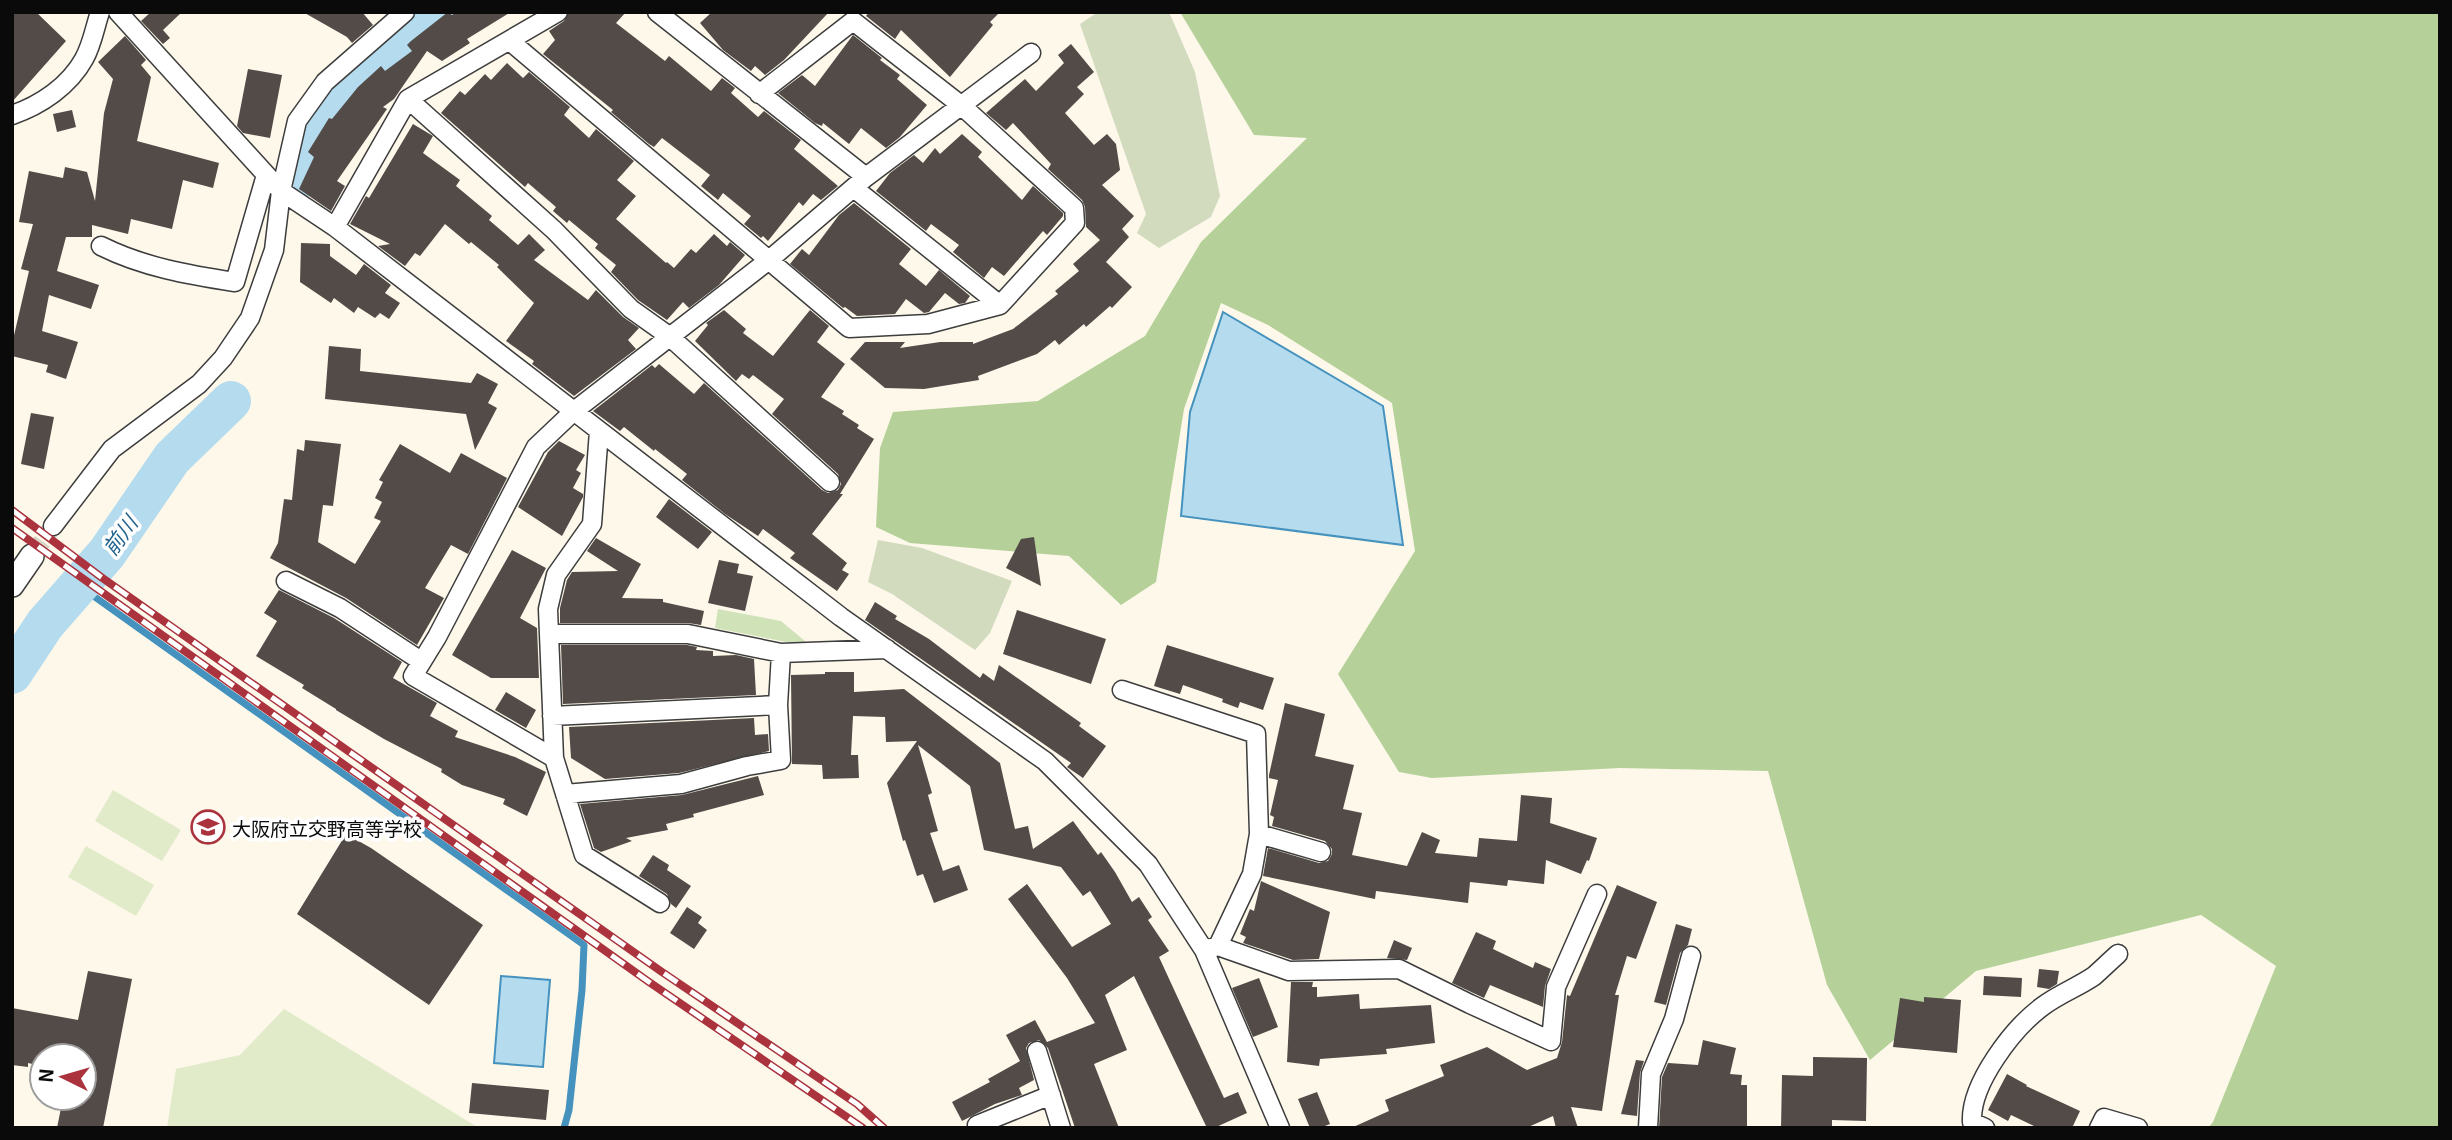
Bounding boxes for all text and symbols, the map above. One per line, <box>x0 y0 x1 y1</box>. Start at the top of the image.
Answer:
water label: 前川 <box>95 508 145 561</box>
school or university icon: 大阪府立交野高等学校 <box>189 808 227 846</box>
place label: 大阪府立交野高等学校 <box>232 814 422 841</box>
north arrow <box>28 1042 98 1112</box>
text: N <box>31 1067 59 1084</box>

